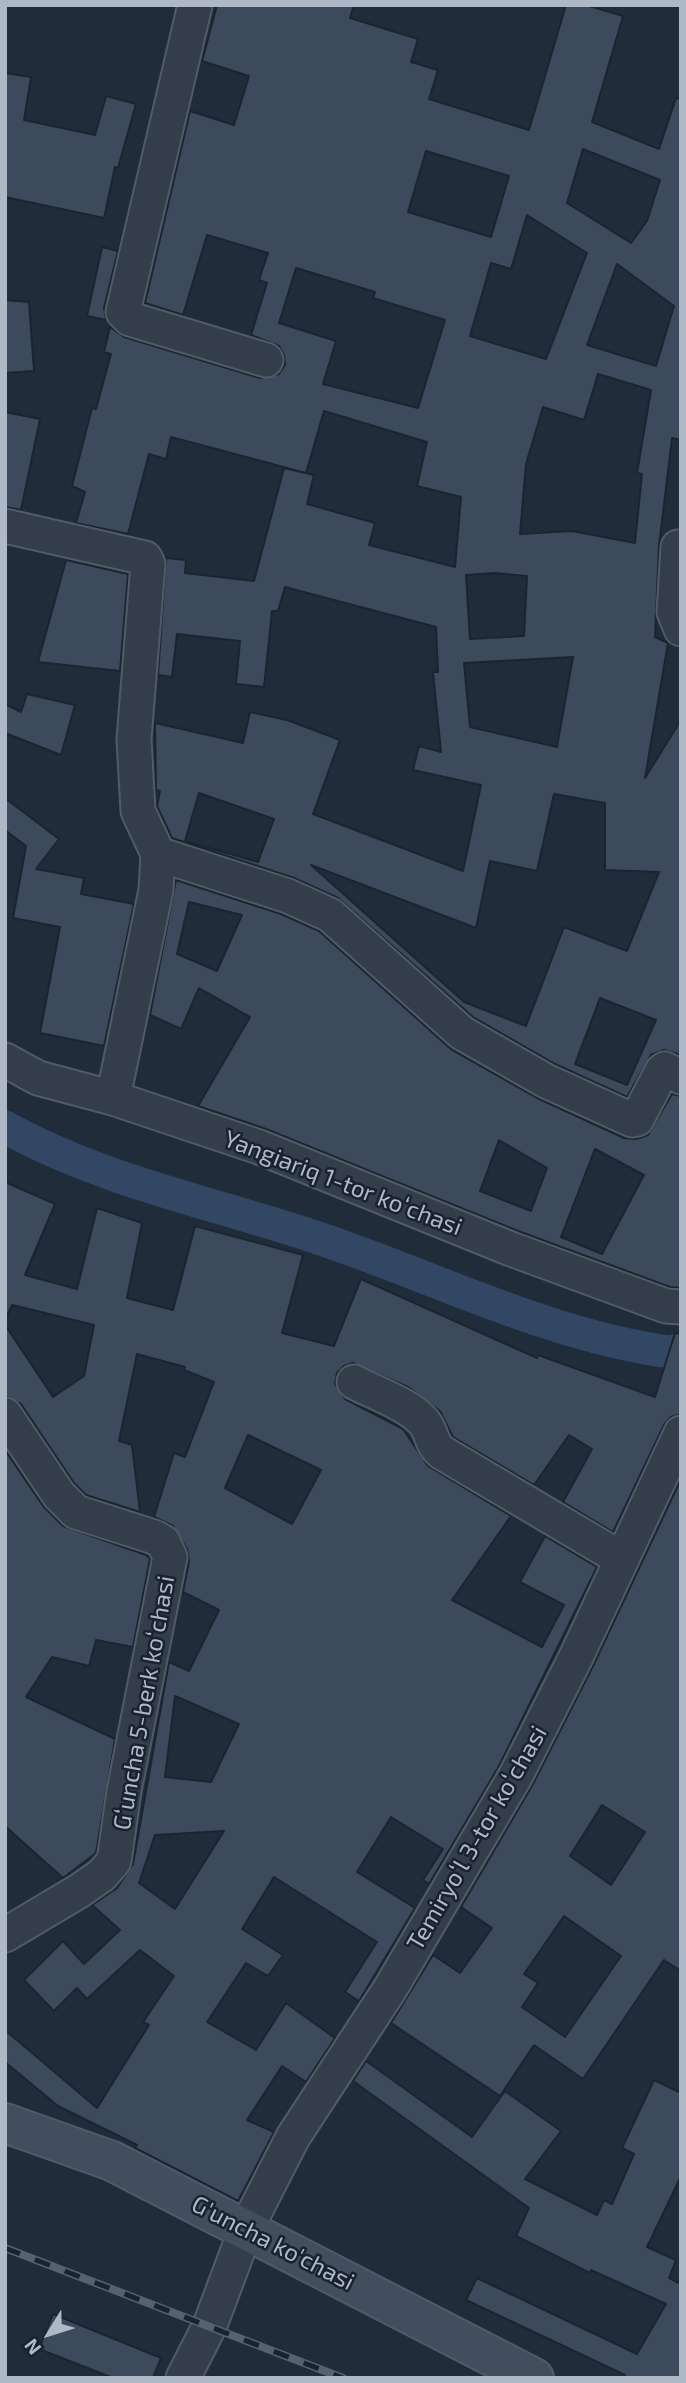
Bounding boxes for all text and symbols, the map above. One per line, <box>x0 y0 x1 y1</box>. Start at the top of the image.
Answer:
street label: Yangiariq 1-tor koʻchasi <box>220 1124 466 1242</box>
street label: Gʻuncha 5-berk koʻchasi <box>107 1574 181 1832</box>
street label: Temiryoʻl 3-tor koʻchasi <box>401 1721 553 1955</box>
street label: G'uncha ko'chasi <box>187 2190 359 2296</box>
north arrow <box>14 2299 84 2369</box>
text: N <box>19 2335 45 2360</box>

